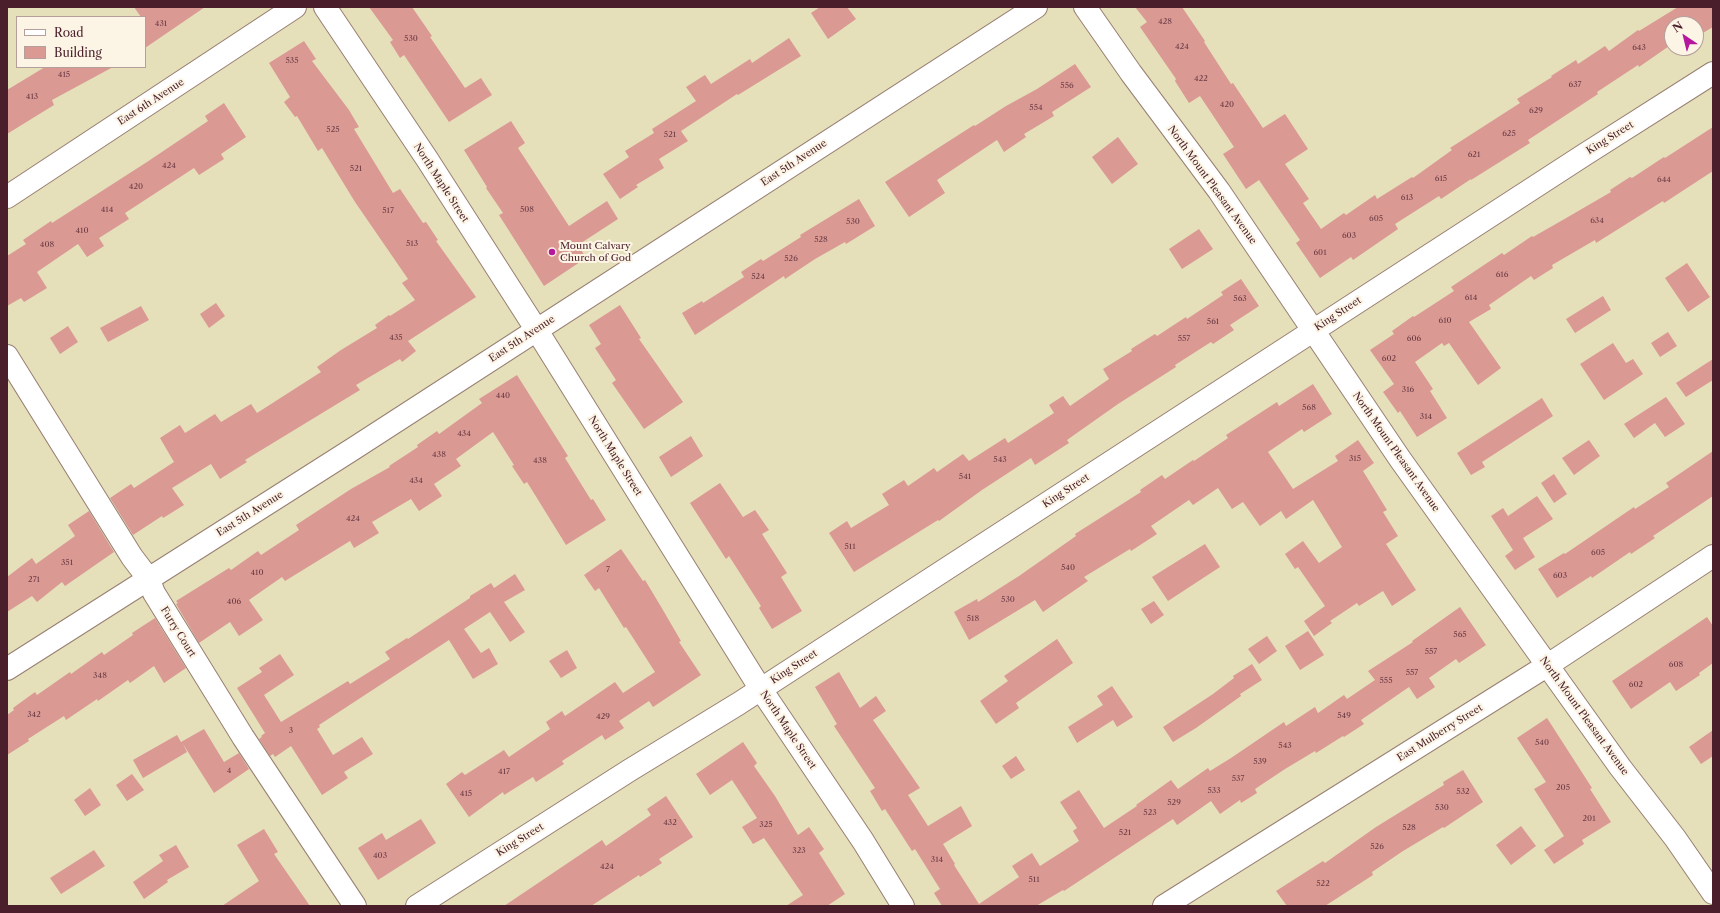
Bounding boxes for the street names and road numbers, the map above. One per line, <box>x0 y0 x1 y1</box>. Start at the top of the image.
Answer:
street label: East 6th Avenue <box>116 76 186 128</box>
street label: King Street <box>1584 119 1636 157</box>
street label: North Mount Pleasant Avenue <box>1165 123 1259 247</box>
street label: East 5th Avenue <box>759 137 829 189</box>
street label: North Maple Street <box>411 141 471 225</box>
street label: King Street <box>1312 294 1364 334</box>
street label: East 5th Avenue <box>487 313 557 365</box>
street label: North Mount Pleasant Avenue <box>1350 390 1442 514</box>
street label: North Maple Street <box>586 414 644 498</box>
street label: King Street <box>1040 471 1092 511</box>
street label: East 5th Avenue <box>215 489 285 539</box>
street label: Furry Court <box>158 605 198 659</box>
street label: King Street <box>768 647 820 687</box>
street label: North Mount Pleasant Avenue <box>1537 654 1631 778</box>
street label: North Maple Street <box>757 689 819 771</box>
street label: East Mulberry Street <box>1395 702 1485 764</box>
street label: King Street <box>494 821 546 859</box>

